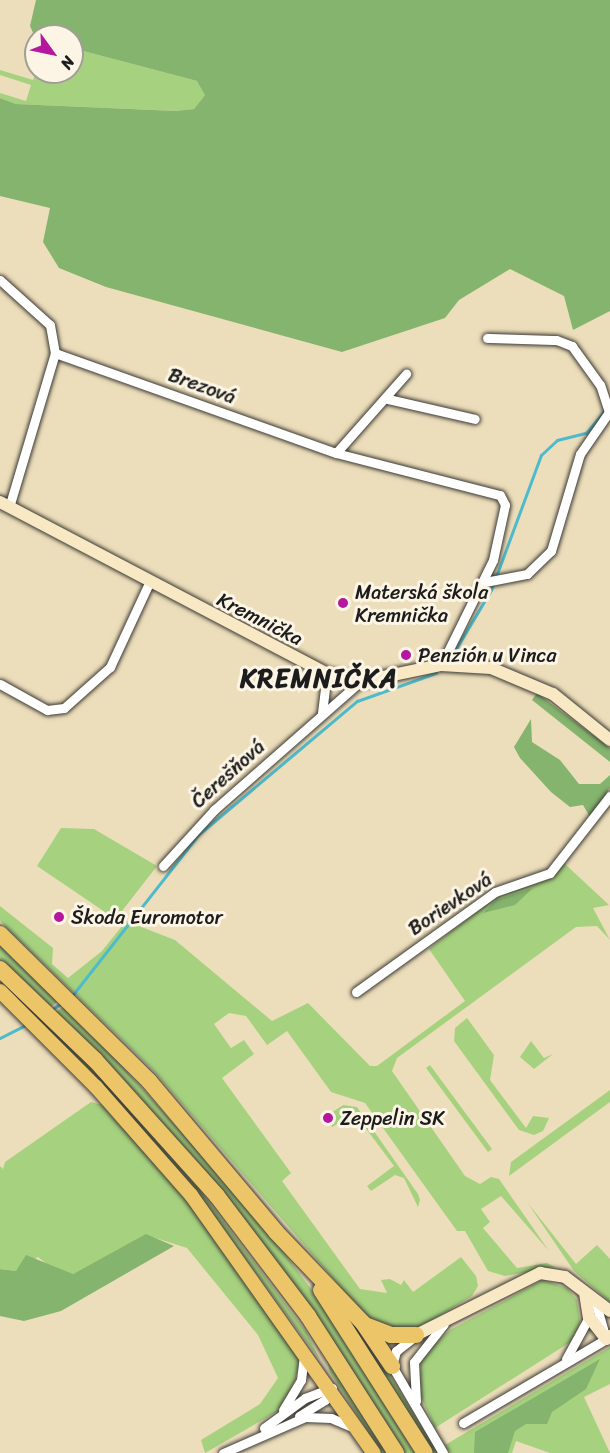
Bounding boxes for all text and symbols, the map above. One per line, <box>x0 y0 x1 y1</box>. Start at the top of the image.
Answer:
north arrow <box>24 24 84 84</box>
text: N <box>53 50 83 76</box>
street label: Brezová <box>165 363 239 409</box>
place label: Materská škola Kremnička <box>355 580 488 627</box>
street label: Kremnička <box>213 587 307 651</box>
marker: Materská škola Kremnička <box>336 596 350 610</box>
place label: Penzión u Vinca <box>418 643 557 667</box>
marker: Penzión u Vinca <box>399 648 413 662</box>
district label: KREMNIČKA <box>241 663 397 695</box>
street label: Čerešňová <box>186 735 270 813</box>
street label: Borievková <box>404 867 496 941</box>
place label: Škoda Euromotor <box>71 905 222 929</box>
marker: Škoda Euromotor <box>52 910 66 924</box>
place label: Zeppelin SK <box>340 1106 444 1130</box>
marker: Zeppelin SK <box>321 1111 335 1125</box>

